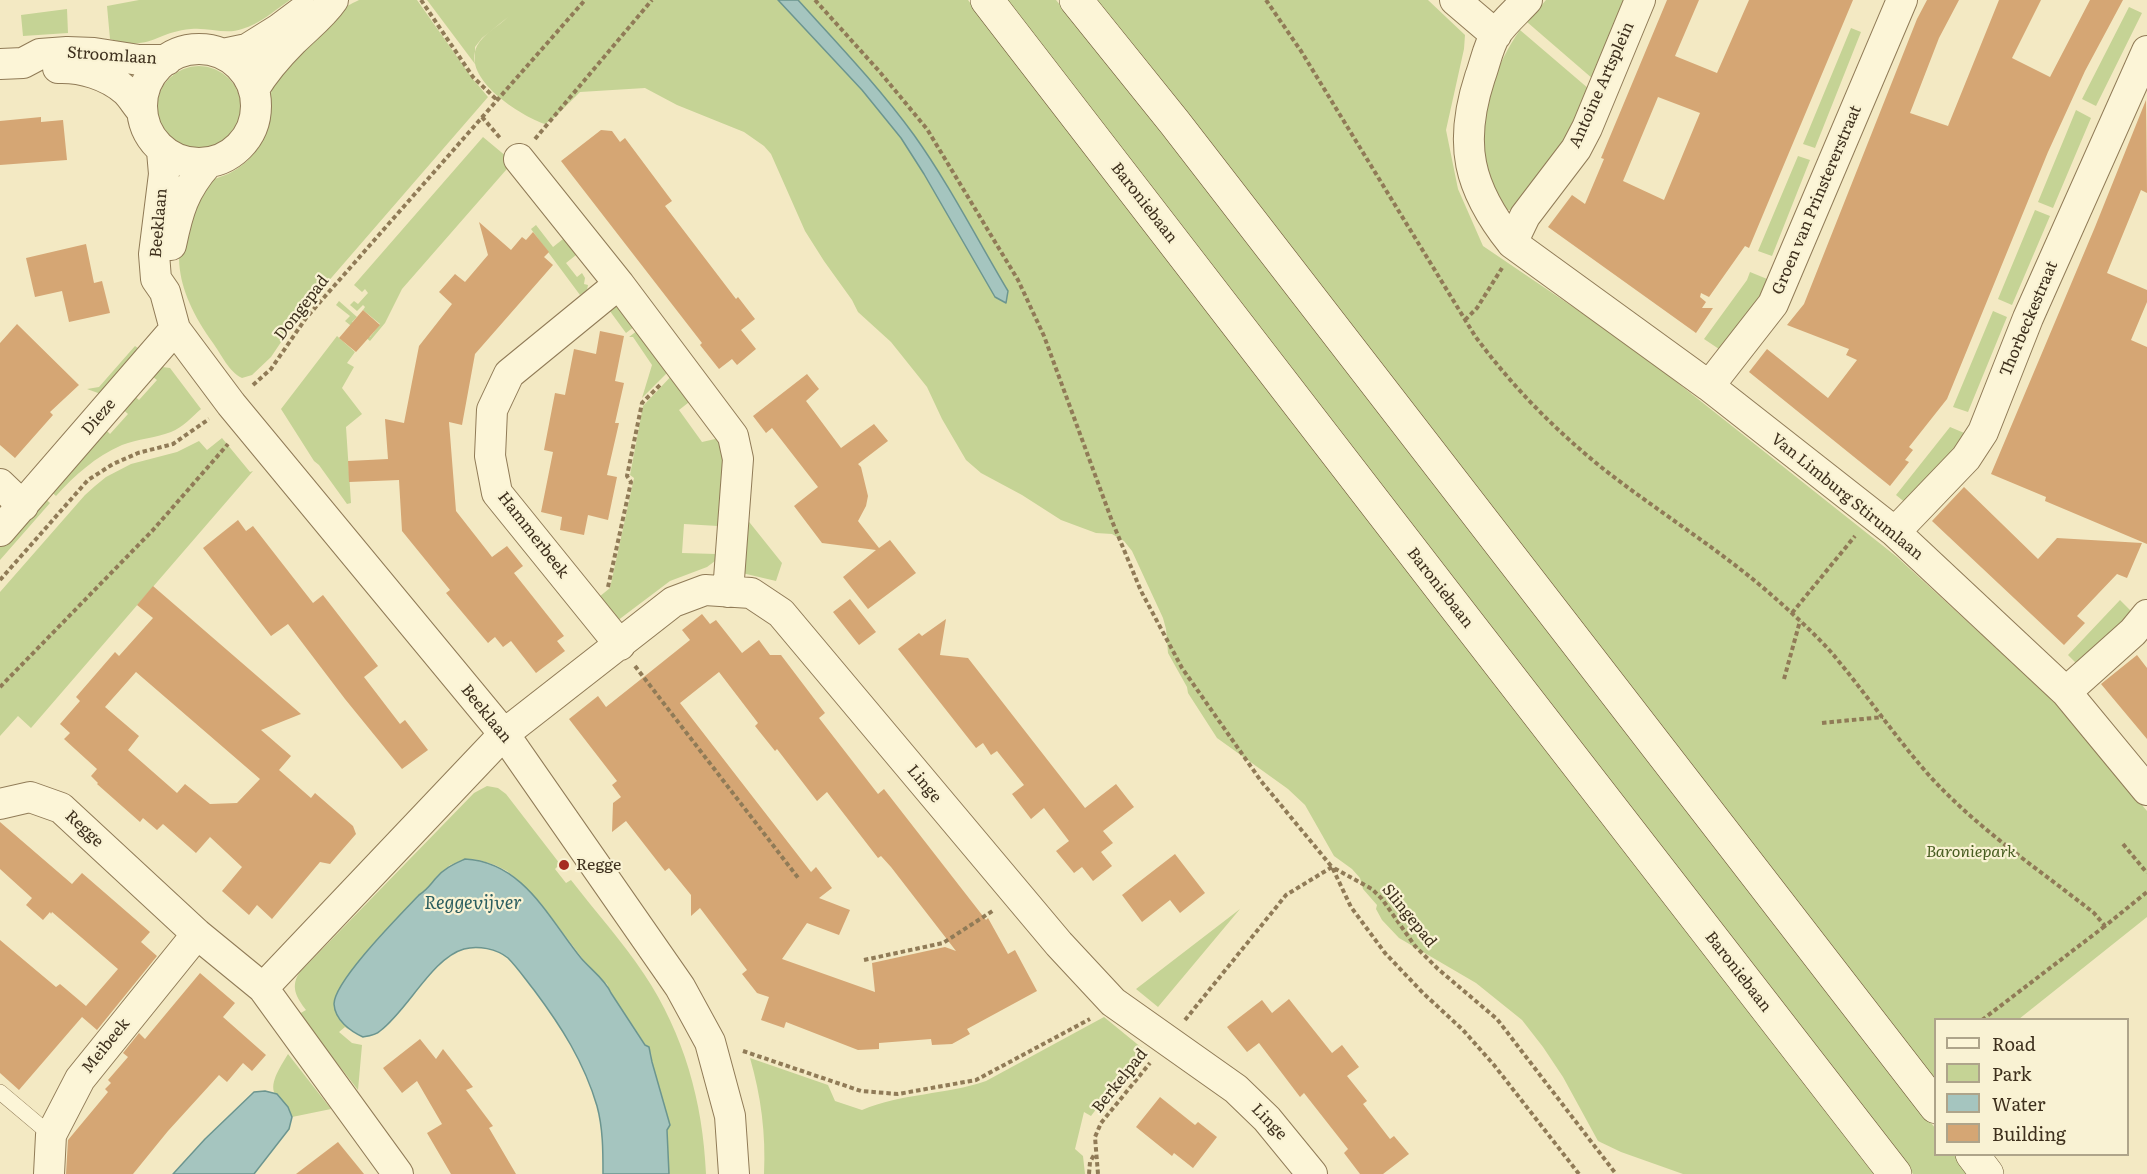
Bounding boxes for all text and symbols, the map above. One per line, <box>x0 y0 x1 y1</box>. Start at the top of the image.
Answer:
street label: Antoine Artsplein <box>1566 19 1638 151</box>
street label: Stroomlaan <box>66 43 158 69</box>
street label: Groen van Prinstererstraat <box>1768 102 1866 298</box>
street label: Baroniebaan <box>1107 159 1181 247</box>
street label: Beeklaan <box>146 187 172 259</box>
street label: Thorbeckestraat <box>1996 258 2062 380</box>
street label: Dongepad <box>271 272 333 344</box>
street label: Dieze <box>78 395 120 439</box>
street label: Van Limburg Stirumlaan <box>1767 430 1927 564</box>
street label: Hammerbeek <box>493 488 573 582</box>
street label: Baroniebaan <box>1403 544 1477 632</box>
street label: Beeklaan <box>457 681 515 747</box>
street label: Linge <box>903 761 945 807</box>
street label: Regge <box>61 807 107 851</box>
park label: Baroniepark <box>1926 842 2016 862</box>
place label: Regge <box>576 855 621 875</box>
marker: Regge <box>557 858 571 872</box>
street label: Slingepad <box>1378 881 1440 951</box>
water label: Reggevijver <box>424 893 522 915</box>
street label: Baroniebaan <box>1701 928 1775 1016</box>
street label: Meibeek <box>78 1015 134 1077</box>
legend <box>1934 1018 2129 1156</box>
text: Road <box>1992 1030 2036 1057</box>
street label: Berkelpad <box>1088 1045 1152 1117</box>
text: Park <box>1992 1060 2031 1087</box>
text: Water <box>1992 1090 2045 1117</box>
street label: Linge <box>1247 1100 1291 1144</box>
text: Building <box>1992 1120 2066 1147</box>

